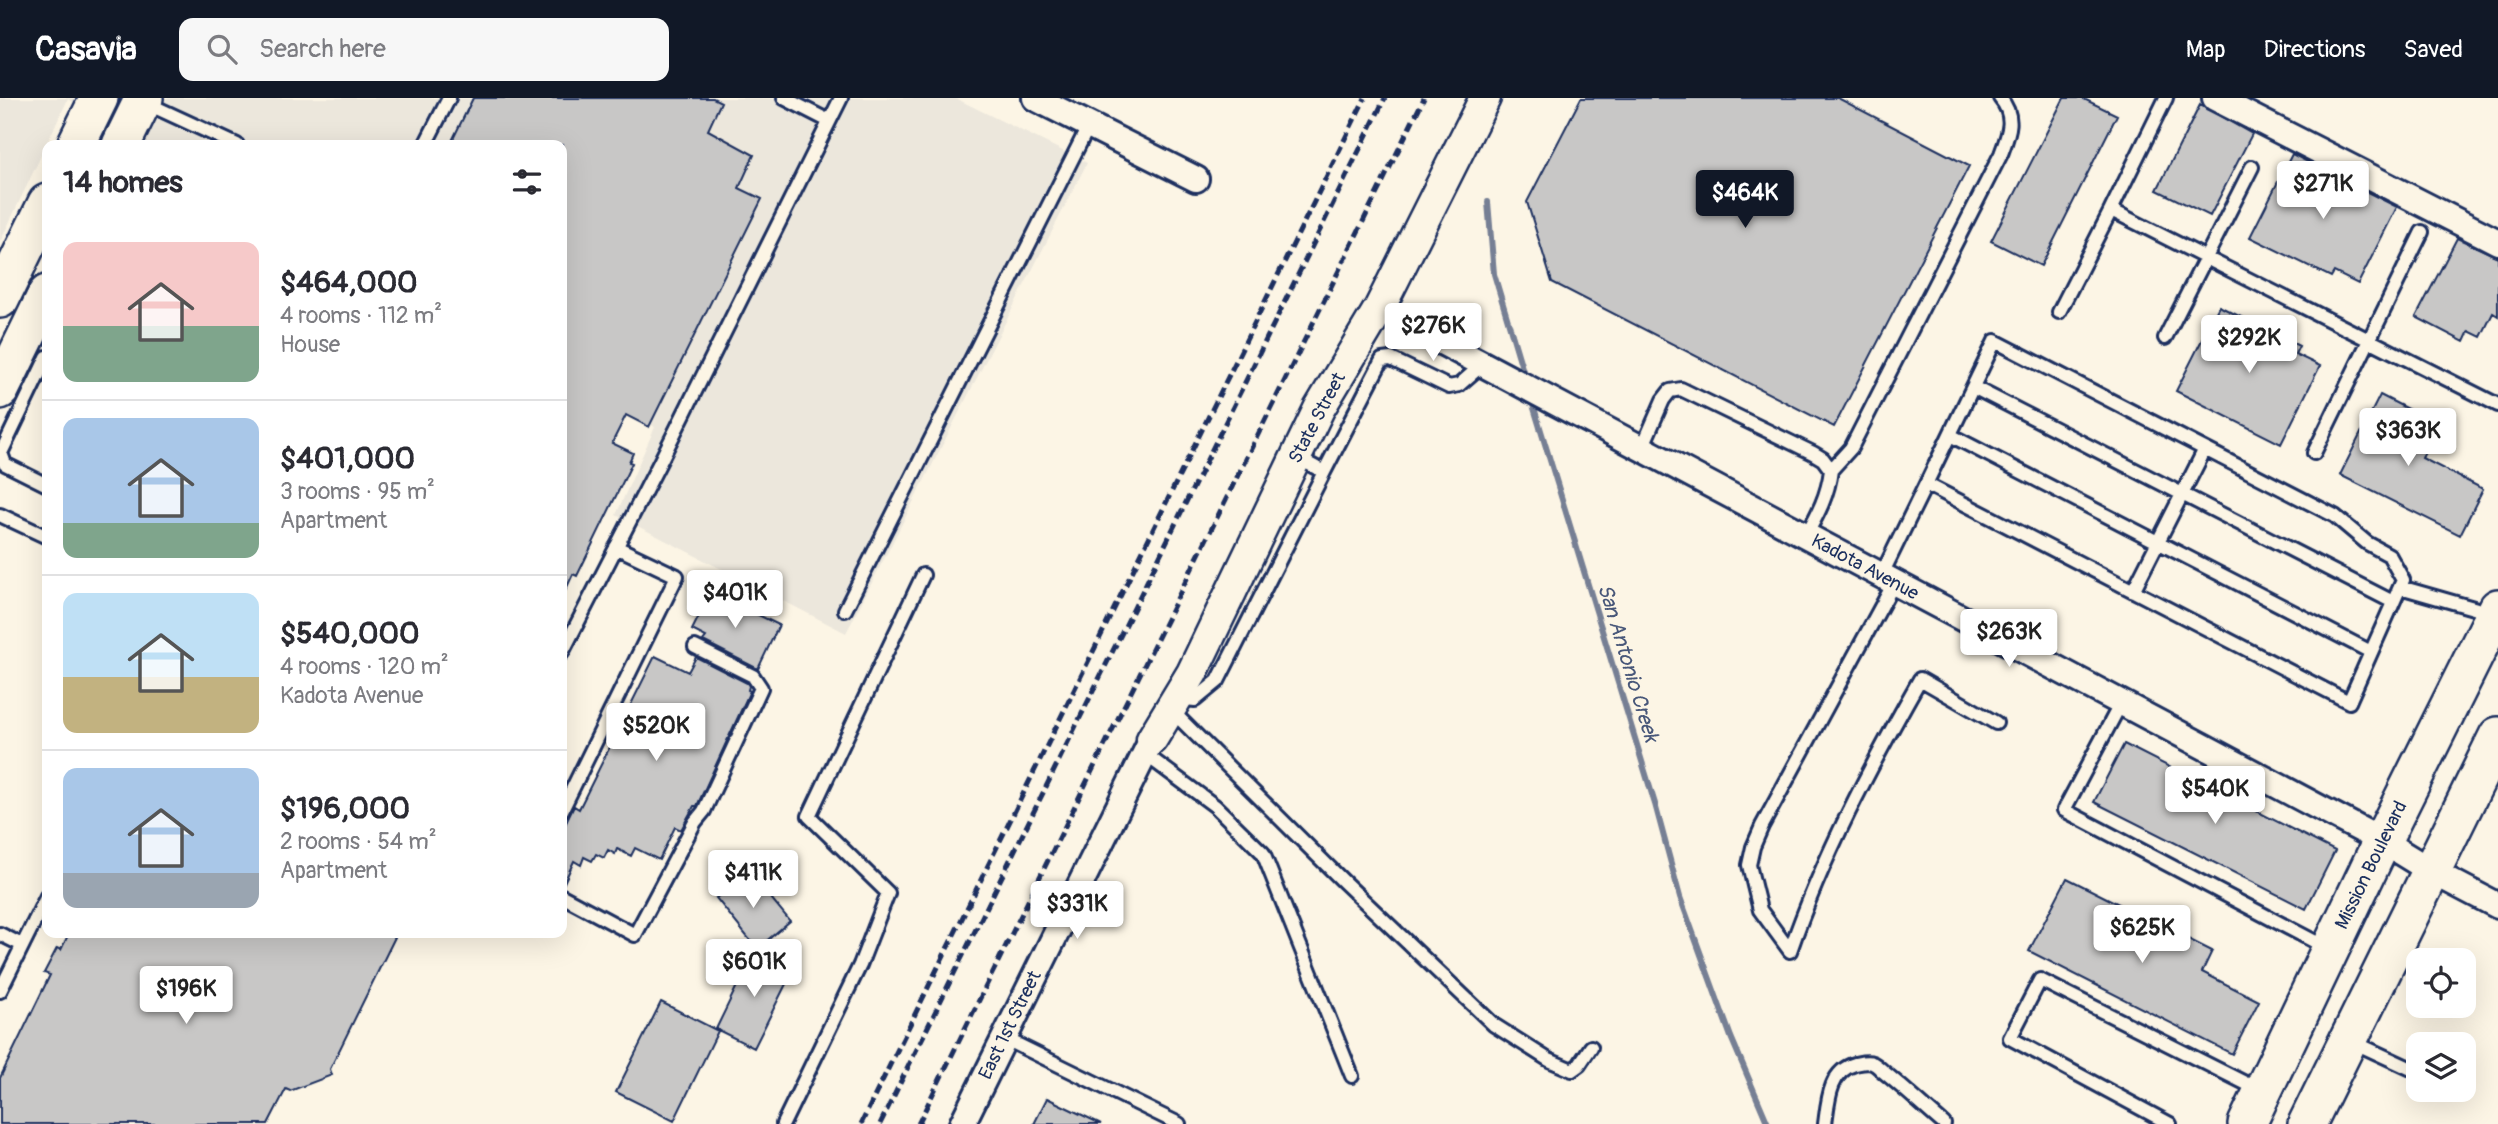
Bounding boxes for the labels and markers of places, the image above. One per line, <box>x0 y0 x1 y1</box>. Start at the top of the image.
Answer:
pin: $271K <box>2274 162 2372 221</box>
pin: $464K <box>1696 170 1794 230</box>
pin: $276K <box>1384 303 1482 363</box>
pin: $292K <box>2200 316 2298 375</box>
pin: $363K <box>2359 408 2457 468</box>
pin: $401K <box>686 570 784 630</box>
pin: $263K <box>1960 610 2058 669</box>
pin: $520K <box>607 704 705 763</box>
pin: $540K <box>2166 766 2264 826</box>
pin: $411K <box>704 850 802 910</box>
pin: $331K <box>1028 882 1126 941</box>
pin: $625K <box>2093 906 2191 965</box>
pin: $601K <box>705 940 803 999</box>
pin: $196K <box>137 967 235 1026</box>

